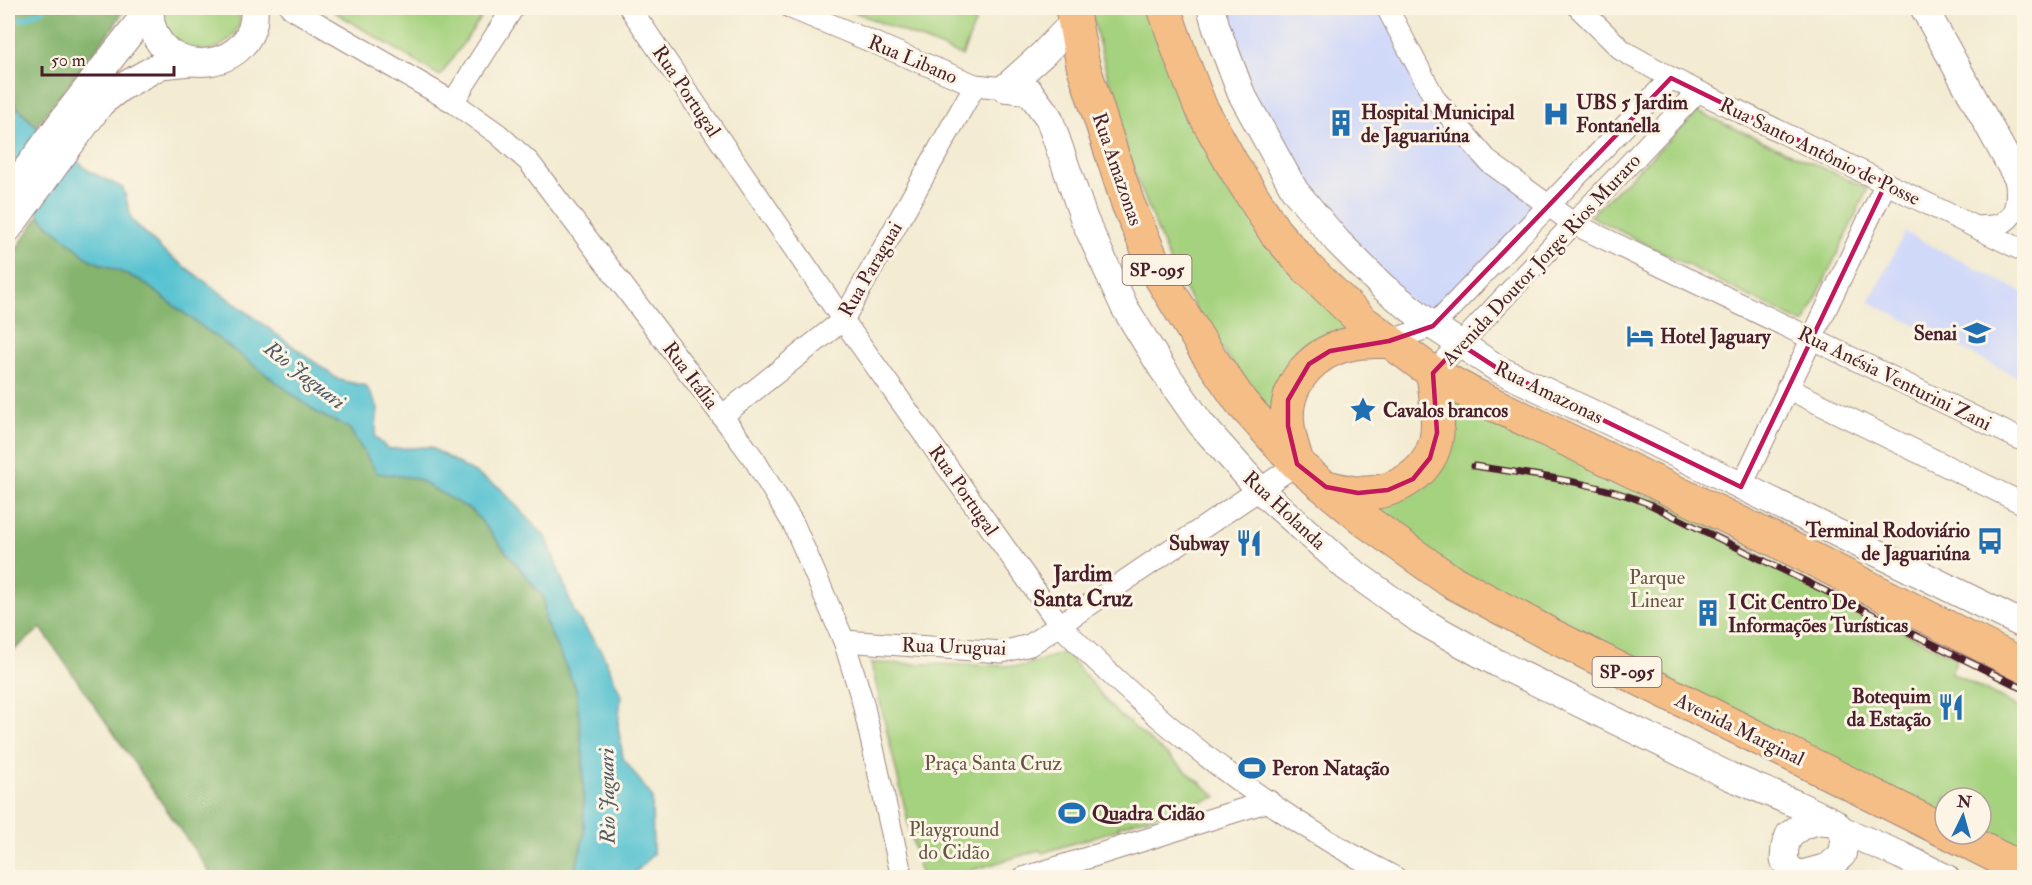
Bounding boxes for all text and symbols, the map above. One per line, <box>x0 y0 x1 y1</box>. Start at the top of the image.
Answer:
street label: Rua Libano <box>864 29 961 89</box>
scale bar <box>42 39 174 77</box>
street label: Rua Portugal <box>647 41 726 142</box>
text: 50 m <box>51 49 86 72</box>
place label: UBS 5 Jardim Fontanella <box>1576 90 1689 138</box>
street label: Rua Santo Antônio de Posse <box>1715 92 1924 211</box>
hospital icon: UBS 5 Jardim Fontanella <box>1541 99 1571 129</box>
place label: Hospital Municipal de Jaguariúna <box>1361 100 1515 149</box>
building icon: Hospital Municipal de Jaguariúna <box>1326 108 1356 138</box>
street label: Rua Amazonas <box>1086 109 1149 229</box>
street label: Avenida Doutor Jorge Rios Muraro <box>1436 148 1646 371</box>
street label: Rua Paraguai <box>833 217 908 321</box>
road number: SP-095 <box>1122 255 1192 285</box>
school or university icon: Senai <box>1962 318 1992 348</box>
hotel icon: Hotel Jaguary <box>1625 321 1655 351</box>
street label: Rua Anésia Venturini Zani <box>1794 321 1996 436</box>
place label: Senai <box>1914 321 1958 346</box>
place label: Hotel Jaguary <box>1660 324 1772 350</box>
water label: Rio Jaguari <box>258 335 351 416</box>
street label: Rua Itália <box>657 337 725 415</box>
street label: Rua Amazonas <box>1490 355 1607 430</box>
place icon: Cavalos brancos <box>1348 395 1378 425</box>
place label: Cavalos brancos <box>1383 398 1508 423</box>
street label: Rua Portugal <box>923 440 1004 541</box>
street label: Rua Holanda <box>1238 466 1332 556</box>
place label: Terminal Rodoviário de Jaguariúna <box>1805 518 1971 567</box>
bus stop icon: Terminal Rodoviário de Jaguariúna <box>1975 526 2005 556</box>
restaurant icon: Subway <box>1234 528 1264 558</box>
place label: Subway <box>1169 531 1230 557</box>
district label: Jardim Santa Cruz <box>1033 560 1133 613</box>
park label: Parque Linear <box>1629 565 1685 613</box>
place label: I Cit Centro De Informações Turísticas <box>1728 590 1908 638</box>
building icon: I Cit Centro De Informações Turísticas <box>1693 598 1723 628</box>
street label: Rua Uruguai <box>901 632 1007 661</box>
road number: SP-095 <box>1592 657 1662 687</box>
place label: Botequim da Estação <box>1847 684 1931 732</box>
street label: Avenida Marginal <box>1670 687 1808 771</box>
restaurant icon: Botequim da Estação <box>1936 692 1966 722</box>
water label: Rio Jaguari <box>593 747 622 845</box>
park label: Praça Santa Cruz <box>924 751 1062 776</box>
sports icon: Peron Natação <box>1237 753 1267 783</box>
place label: Peron Natação <box>1272 756 1390 781</box>
north arrow <box>1933 786 1993 846</box>
text: N <box>1955 791 1973 813</box>
sports icon: Quadra Cidão <box>1057 798 1087 828</box>
place label: Quadra Cidão <box>1092 801 1205 826</box>
park label: Playground do Cidão <box>909 817 1000 865</box>

